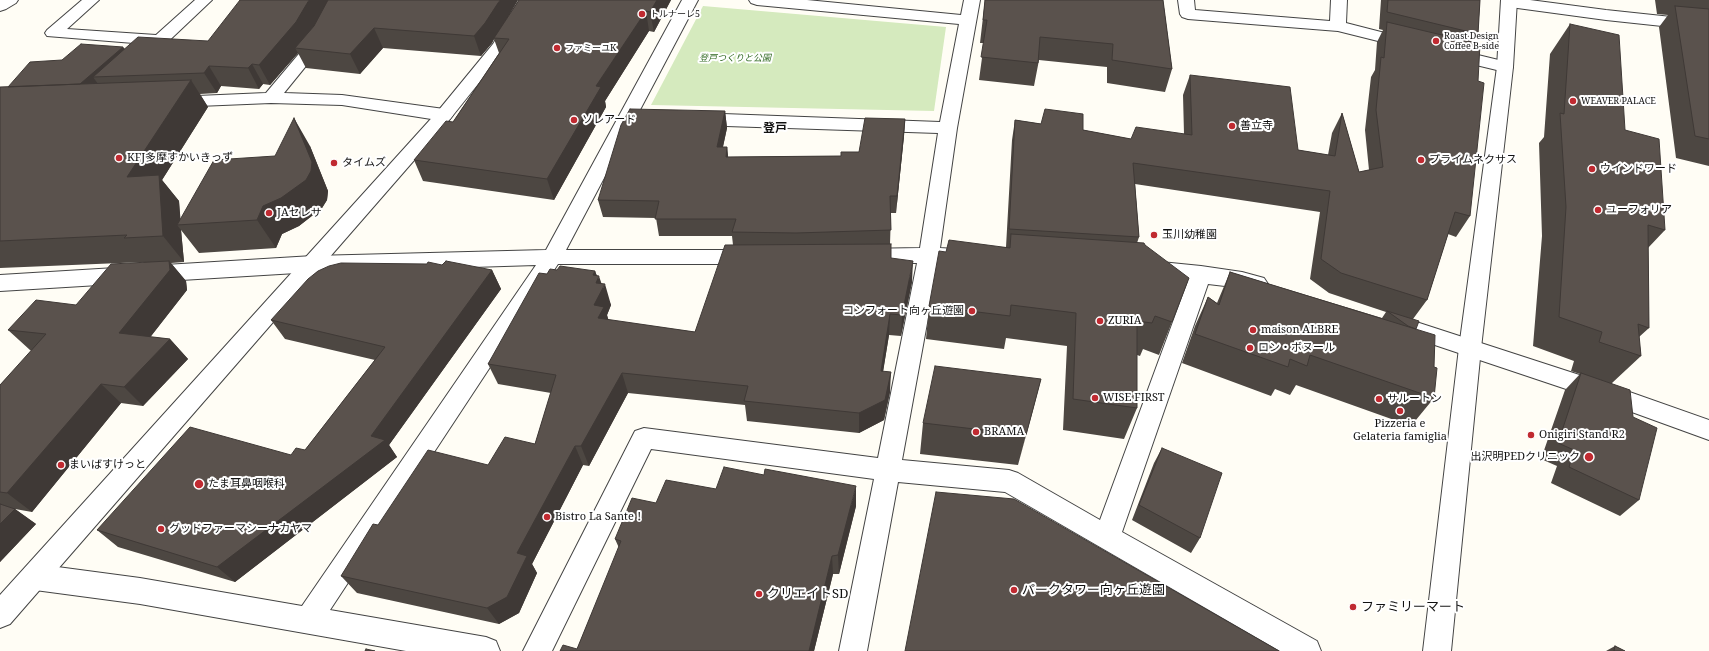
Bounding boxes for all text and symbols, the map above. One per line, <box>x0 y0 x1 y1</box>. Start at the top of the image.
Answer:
marker: トルナーレ5 <box>637 9 647 19</box>
place label: トルナーレ5 <box>650 9 700 19</box>
place label: Roast Design Coffee B-side <box>1444 31 1499 52</box>
marker: Roast Design Coffee B-side <box>1431 36 1441 46</box>
marker: ファミーユK <box>552 43 562 53</box>
place label: ファミーユK <box>565 43 616 53</box>
park label: 登戸つくりと公園 <box>699 53 771 63</box>
marker: WEAVER PALACE <box>1568 96 1578 106</box>
place label: WEAVER PALACE <box>1581 96 1656 106</box>
place label: ソレアード <box>582 113 636 127</box>
marker: ソレアード <box>569 115 579 125</box>
place label: 善立寺 <box>1240 119 1273 133</box>
marker: 善立寺 <box>1227 121 1237 131</box>
district label: 登戸 <box>763 122 787 136</box>
place label: KFJ多摩すかいきっず <box>127 151 233 165</box>
marker: KFJ多摩すかいきっず <box>114 153 124 163</box>
place label: プライムネクサス <box>1429 153 1517 167</box>
marker: プライムネクサス <box>1416 155 1426 165</box>
place label: タイムズ <box>342 156 386 170</box>
marker: タイムズ <box>329 158 339 168</box>
place label: ウインドワード <box>1600 162 1677 176</box>
marker: ウインドワード <box>1587 164 1597 174</box>
place label: ユーフォリア <box>1606 203 1672 217</box>
marker: ユーフォリア <box>1593 205 1603 215</box>
place label: JAセレサ <box>277 206 322 220</box>
marker: JAセレサ <box>264 208 274 218</box>
place label: 玉川幼稚園 <box>1162 228 1217 242</box>
marker: 玉川幼稚園 <box>1149 230 1159 240</box>
place label: コンフォート向ヶ丘遊園 <box>843 304 964 318</box>
marker: コンフォート向ヶ丘遊園 <box>967 306 977 316</box>
place label: ZURIA <box>1108 314 1141 328</box>
marker: ZURIA <box>1095 316 1105 326</box>
place label: maison ALBRE <box>1261 323 1338 337</box>
marker: maison ALBRE <box>1248 325 1258 335</box>
place label: ロン・ボヌール <box>1258 341 1335 355</box>
marker: ロン・ボヌール <box>1245 343 1255 353</box>
place label: WISE FIRST <box>1103 391 1165 405</box>
place label: サルートン <box>1387 392 1442 406</box>
marker: WISE FIRST <box>1090 393 1100 403</box>
marker: サルートン <box>1374 394 1384 404</box>
marker: Pizzeria e Gelateria famiglia <box>1395 406 1405 416</box>
place label: Pizzeria e Gelateria famiglia <box>1353 417 1447 443</box>
place label: BRAMA <box>984 425 1024 439</box>
marker: BRAMA <box>971 427 981 437</box>
place label: Onigiri Stand R2 <box>1539 428 1625 442</box>
marker: Onigiri Stand R2 <box>1526 430 1536 440</box>
place label: 出沢明PEDクリニック <box>1471 450 1580 464</box>
marker: 出沢明PEDクリニック <box>1583 451 1595 463</box>
place label: まいばすけっと <box>69 458 146 472</box>
marker: まいばすけっと <box>56 460 66 470</box>
place label: たま耳鼻咽喉科 <box>208 477 285 491</box>
marker: たま耳鼻咽喉科 <box>193 478 205 490</box>
place label: Bistro La Sante！ <box>555 510 645 524</box>
marker: Bistro La Sante！ <box>542 512 552 522</box>
place label: グッドファーマシーナカヤマ <box>169 522 312 536</box>
marker: グッドファーマシーナカヤマ <box>156 524 166 534</box>
place label: パークタワー向ヶ丘遊園 <box>1022 582 1165 598</box>
marker: パークタワー向ヶ丘遊園 <box>1009 585 1019 595</box>
place label: クリエイトSD <box>767 586 849 602</box>
marker: クリエイトSD <box>754 589 764 599</box>
place label: ファミリーマート <box>1361 599 1465 615</box>
marker: ファミリーマート <box>1348 602 1358 612</box>

